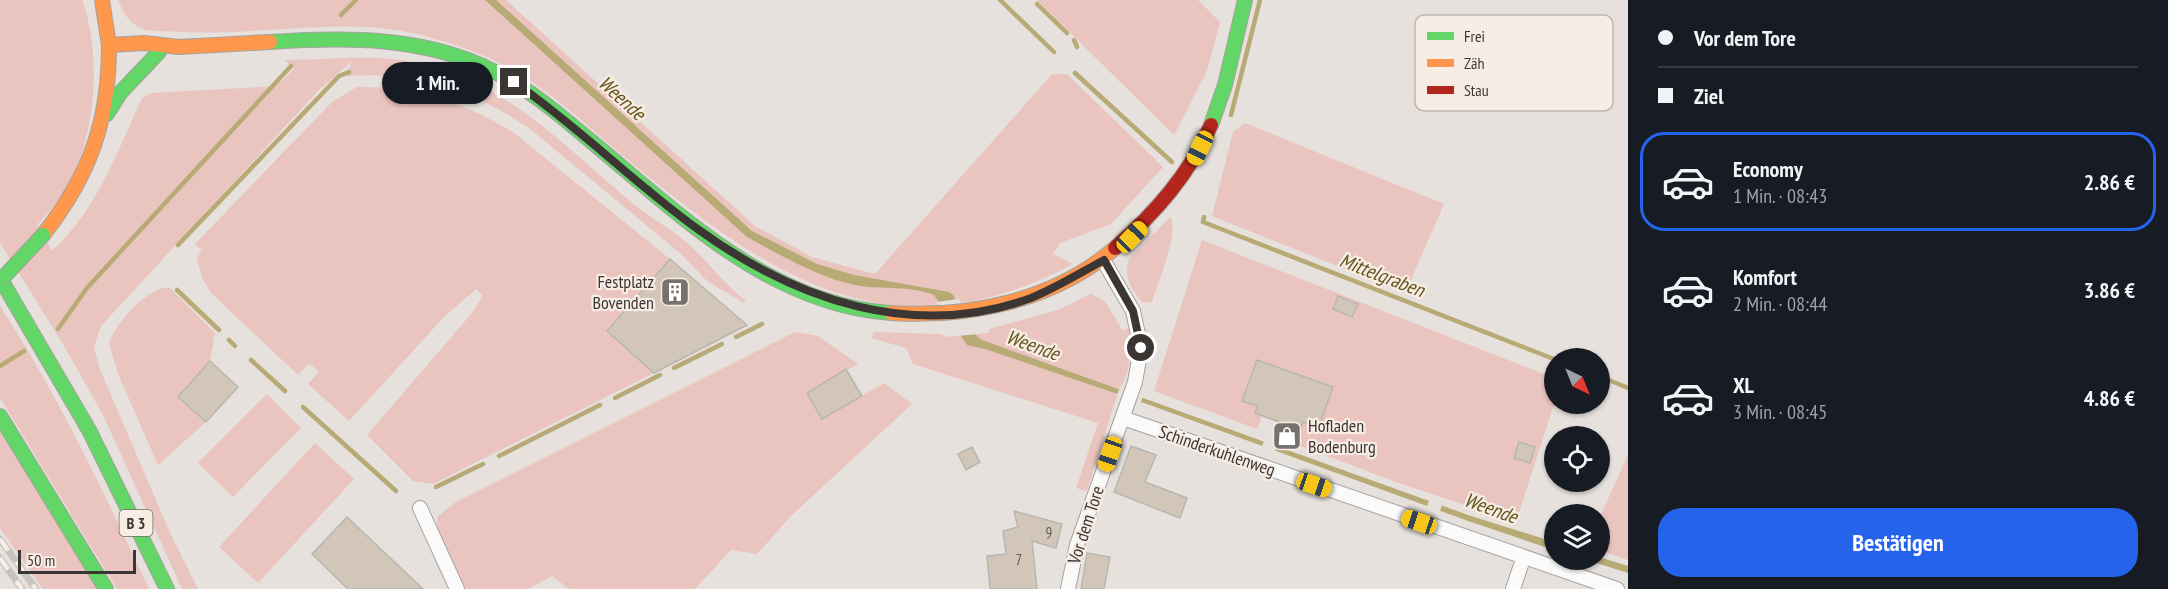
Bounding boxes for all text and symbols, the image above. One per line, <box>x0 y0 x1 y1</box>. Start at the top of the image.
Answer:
legend <box>1415 15 1613 111</box>
text: Vor dem Tore <box>1694 24 1796 52</box>
text: Frei <box>1464 26 1485 46</box>
text: Zäh <box>1464 53 1484 73</box>
callout: 1 Min. <box>382 61 493 103</box>
route end <box>500 68 527 95</box>
text: 1 Min. <box>415 70 460 96</box>
water label: Weende <box>593 70 652 127</box>
text: Stau <box>1464 80 1489 100</box>
text: Ziel <box>1694 82 1724 110</box>
car <box>1184 128 1216 168</box>
icon: car <box>1661 155 1715 209</box>
text: Economy <box>1733 155 1803 183</box>
text: 2.86 € <box>2084 168 2135 196</box>
text: 1 Min. · 08:43 <box>1733 183 1827 209</box>
car <box>1113 218 1151 256</box>
water label: Mittelgraben <box>1336 247 1429 303</box>
icon: car <box>1661 263 1715 317</box>
text: Komfort <box>1733 263 1797 291</box>
place label: Festplatz Bovenden <box>592 270 654 314</box>
building icon: Festplatz Bovenden <box>659 276 691 308</box>
text: 3.86 € <box>2084 276 2135 304</box>
text: 2 Min. · 08:44 <box>1733 291 1827 317</box>
water label: Weende <box>1003 323 1065 367</box>
route start <box>1127 334 1154 361</box>
north arrow <box>1544 348 1610 414</box>
map controls <box>1544 348 1610 570</box>
icon: car <box>1661 371 1715 425</box>
text: XL <box>1733 371 1754 399</box>
text: 4.86 € <box>2084 384 2135 412</box>
text: 3 Min. · 08:45 <box>1733 399 1827 425</box>
place label: Hofladen Bodenburg <box>1308 414 1376 458</box>
street label: Schinderkuhlenweg <box>1156 420 1278 481</box>
shop icon: Hofladen Bodenburg <box>1271 420 1303 452</box>
button: locate <box>1544 426 1610 492</box>
car <box>1096 434 1124 474</box>
car <box>1294 471 1334 499</box>
street label: Vor dem Tore <box>1062 483 1109 568</box>
water label: Weende <box>1461 486 1523 530</box>
button: layers <box>1544 504 1610 570</box>
car <box>1399 508 1439 536</box>
button: Bestätigen <box>1658 508 2138 577</box>
road number: B 3 <box>120 510 152 536</box>
house number: 9 <box>1046 523 1052 542</box>
scale bar <box>18 547 136 574</box>
text: 50 m <box>27 550 55 570</box>
house number: 7 <box>1016 550 1022 569</box>

